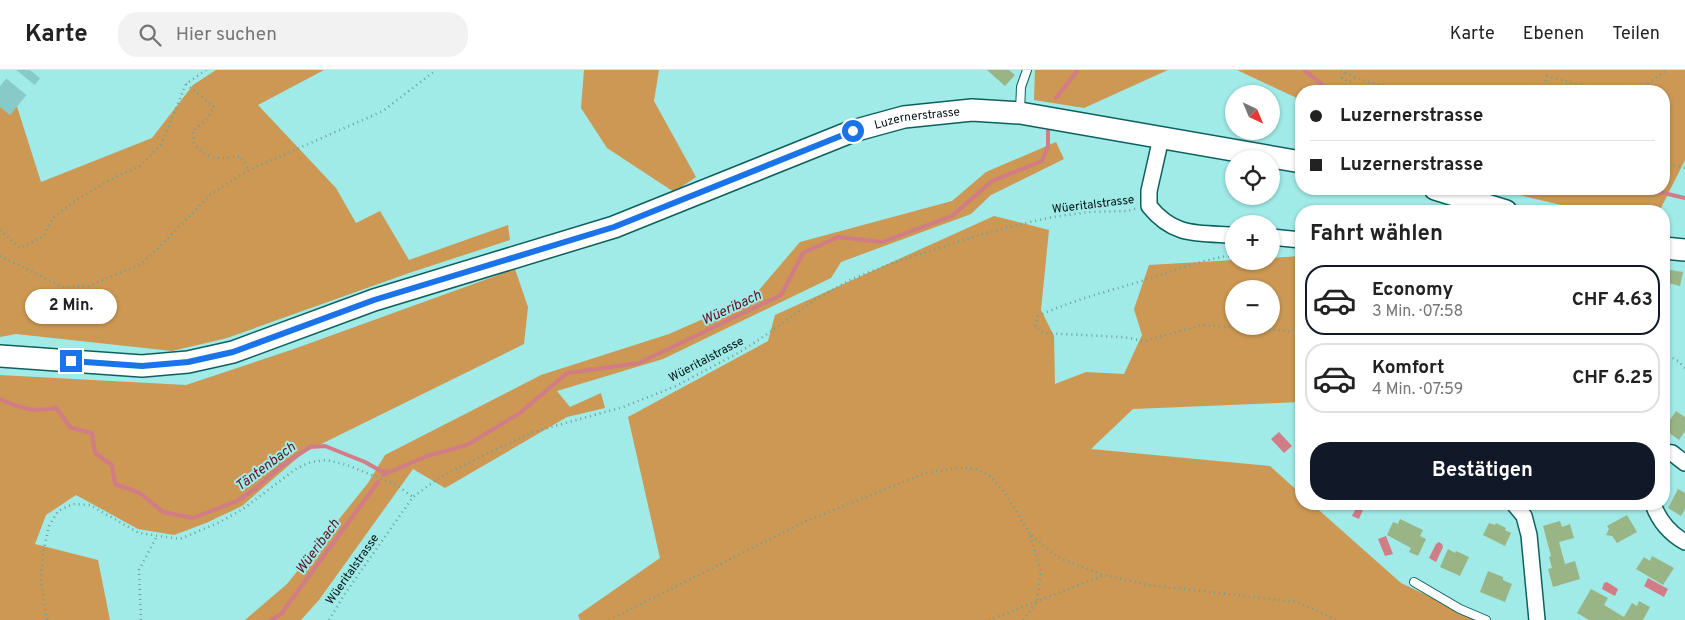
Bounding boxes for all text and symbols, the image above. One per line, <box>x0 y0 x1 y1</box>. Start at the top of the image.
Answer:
search box <box>118 12 468 57</box>
text: Karte <box>25 20 88 50</box>
icon: search <box>136 21 164 49</box>
text: Hier suchen <box>176 23 277 47</box>
text: Karte <box>1450 23 1495 46</box>
text: Ebenen <box>1523 23 1584 46</box>
text: Teilen <box>1612 23 1660 46</box>
north arrow <box>1225 85 1280 140</box>
map controls <box>1225 85 1280 335</box>
street label: Luzernerstrasse <box>873 104 961 134</box>
text: Luzernerstrasse <box>1340 104 1483 128</box>
route start <box>842 120 864 142</box>
button: locate <box>1225 150 1280 205</box>
text: Luzernerstrasse <box>1340 153 1483 177</box>
street label: Wüeritalstrasse <box>1051 192 1135 218</box>
button: + <box>1225 215 1280 270</box>
text: Fahrt wählen <box>1310 221 1443 248</box>
icon: car <box>1312 278 1357 323</box>
text: Economy <box>1372 278 1453 302</box>
button: − <box>1225 280 1280 335</box>
water label: Wüeribach <box>699 287 765 330</box>
callout: 2 Min. <box>25 288 117 324</box>
text: CHF 4.63 <box>1572 288 1653 312</box>
text: 2 Min. <box>49 296 93 316</box>
text: 3 Min. · 07:58 <box>1372 302 1463 322</box>
street label: Wüeritalstrasse <box>666 333 747 386</box>
route end <box>60 350 82 372</box>
icon: car <box>1312 356 1357 401</box>
text: Komfort <box>1372 356 1444 380</box>
text: CHF 6.25 <box>1572 366 1653 390</box>
text: 4 Min. · 07:59 <box>1372 380 1463 400</box>
water label: Täntenbach <box>233 439 300 495</box>
button: Bestätigen <box>1310 442 1655 500</box>
water label: Wüeribach <box>293 516 344 578</box>
street label: Wüeritalstrasse <box>323 531 383 608</box>

